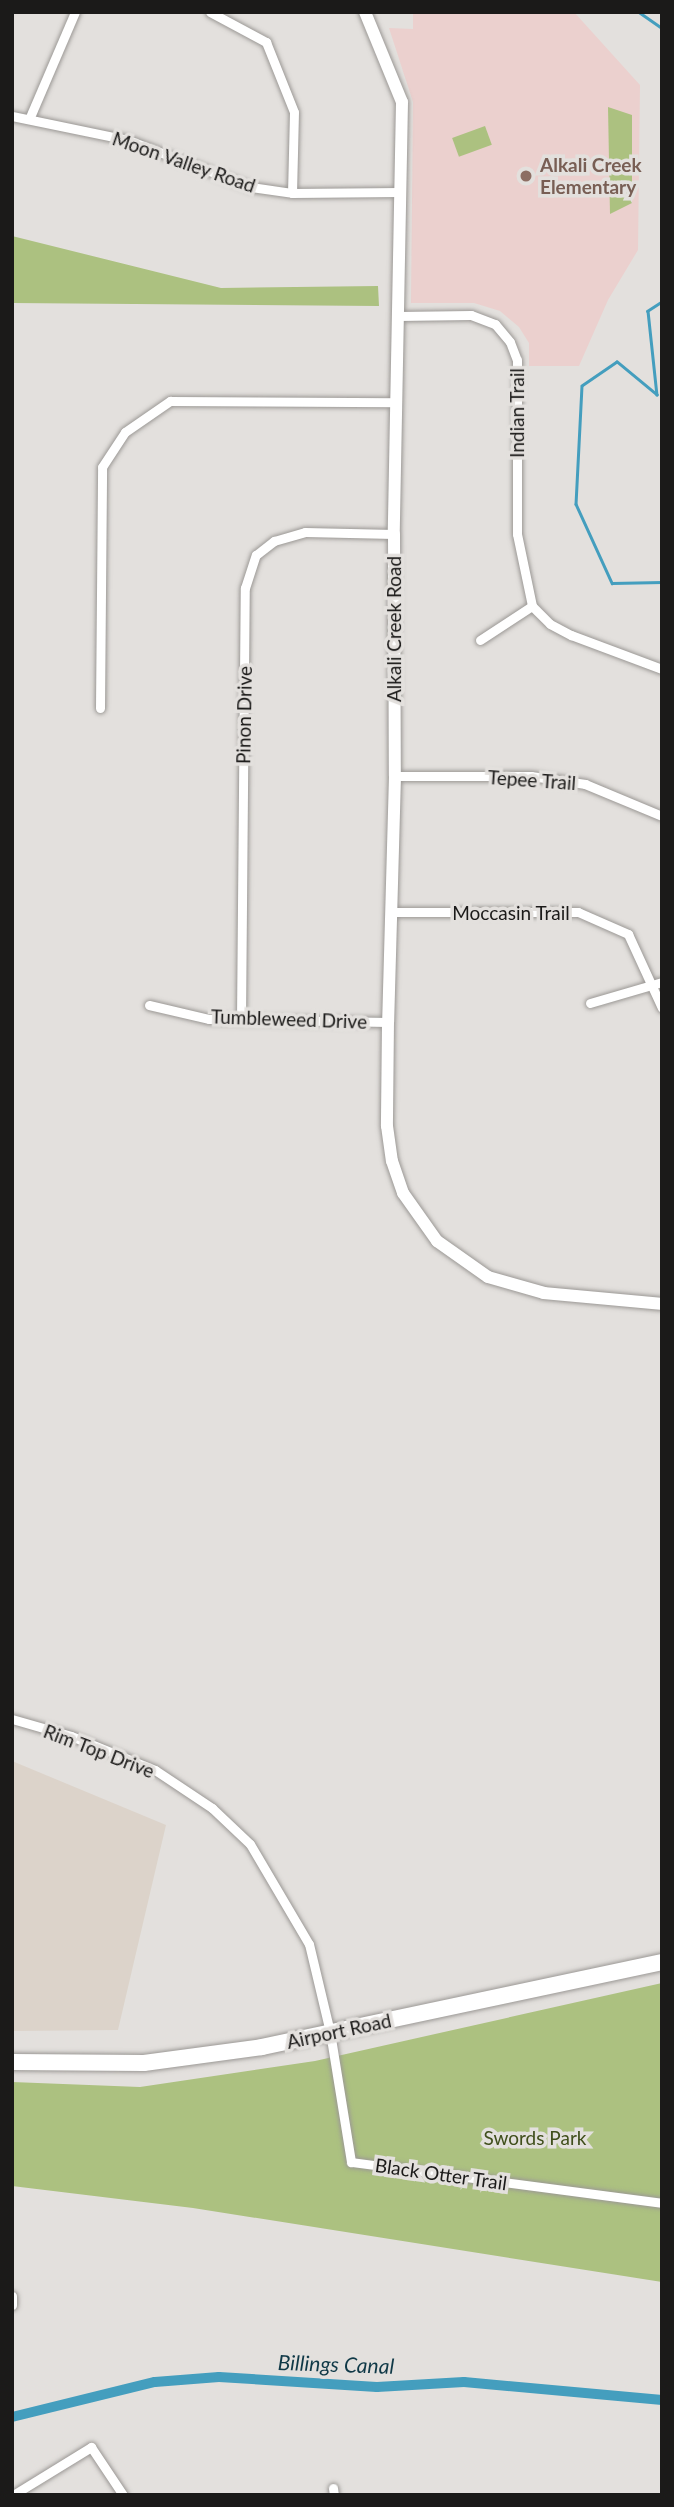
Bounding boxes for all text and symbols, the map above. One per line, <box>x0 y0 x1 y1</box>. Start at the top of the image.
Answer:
street label: Moon Valley Road <box>109 127 259 197</box>
place label: Alkali Creek Elementary <box>540 154 642 198</box>
marker: Alkali Creek Elementary <box>518 168 534 184</box>
street label: Indian Trail <box>506 368 528 458</box>
street label: Alkali Creek Road <box>383 556 405 702</box>
street label: Pinon Drive <box>232 666 256 764</box>
street label: Tepee Trail <box>487 766 577 794</box>
street label: Moccasin Trail <box>452 902 570 924</box>
street label: Tumbleweed Drive <box>211 1005 367 1033</box>
street label: Rim Top Drive <box>40 1719 158 1783</box>
street label: Airport Road <box>285 2009 393 2053</box>
park label: Swords Park <box>484 2127 586 2149</box>
street label: Black Otter Trail <box>373 2153 509 2195</box>
water label: Billings Canal <box>277 2349 395 2379</box>

